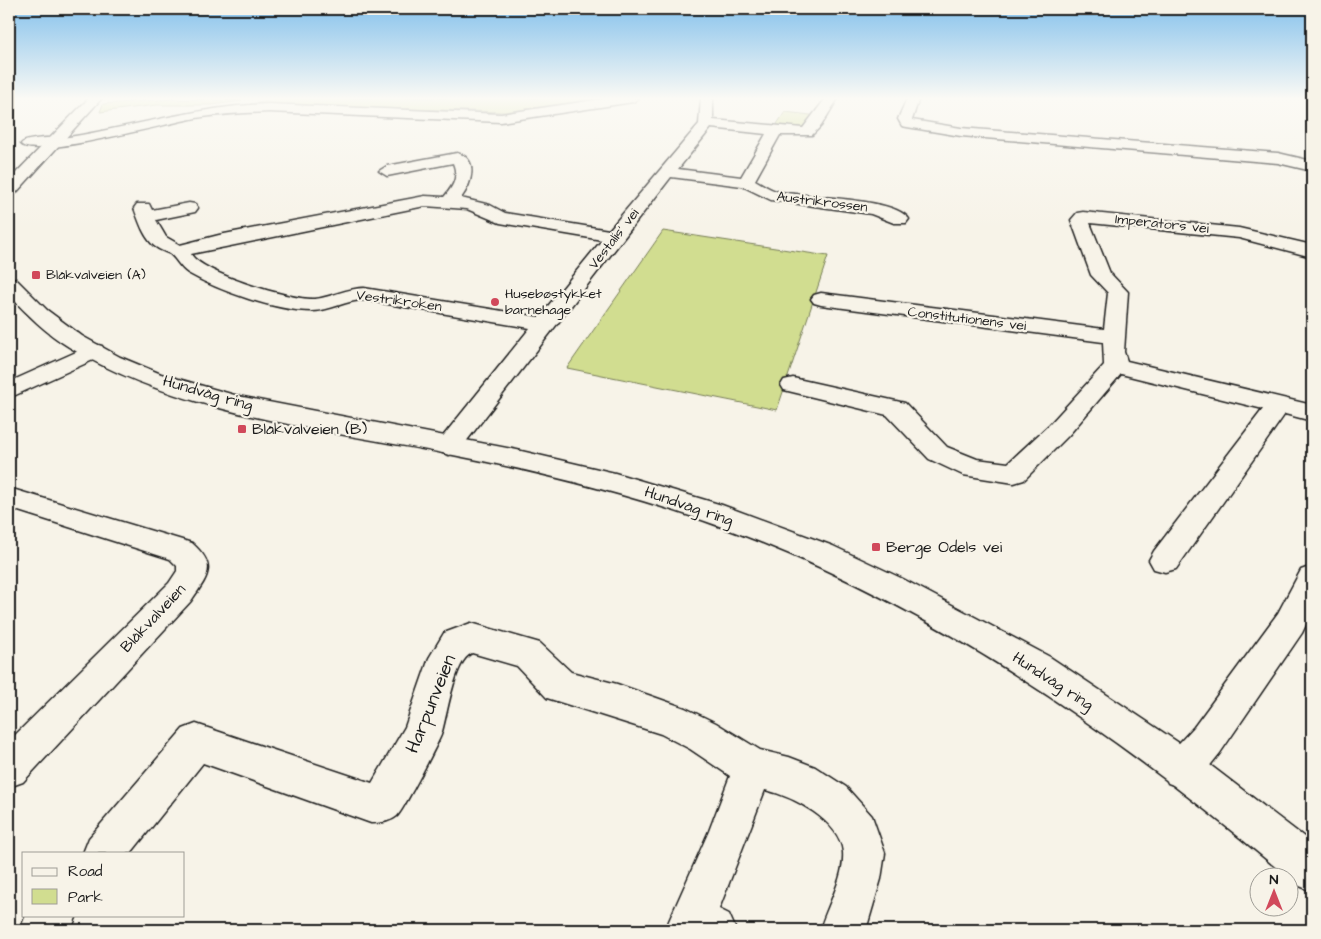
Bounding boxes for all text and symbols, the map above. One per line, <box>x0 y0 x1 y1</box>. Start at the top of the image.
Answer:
street label: Austrikrossen <box>775 187 869 217</box>
street label: Vestalis' vei <box>584 204 644 274</box>
street label: Imperators vei <box>1114 209 1210 239</box>
place label: Blåkvalveien (A) <box>46 265 146 285</box>
marker: Blåkvalveien (A) <box>30 269 42 281</box>
place label: Husebøstykket barnehage <box>505 284 602 320</box>
street label: Vestrikroken <box>355 285 443 317</box>
marker: Husebøstykket barnehage <box>489 296 501 308</box>
street label: Constitutionens vei <box>907 302 1027 336</box>
street label: Hundvåg ring <box>160 370 256 417</box>
place label: Blåkvalveien (B) <box>252 418 367 440</box>
marker: Blåkvalveien (B) <box>236 423 248 435</box>
street label: Hundvåg ring <box>641 481 736 532</box>
place label: Berge Odels vei <box>886 536 1003 559</box>
marker: Berge Odels vei <box>870 541 882 553</box>
street label: Blåkvalveien <box>115 579 191 657</box>
street label: Hundvåg ring <box>1008 647 1098 716</box>
street label: Harpunveien <box>399 651 463 757</box>
legend <box>22 852 185 916</box>
text: Road <box>68 861 103 882</box>
north arrow <box>1248 866 1298 916</box>
text: N <box>1270 870 1279 890</box>
text: Park <box>68 887 103 908</box>

